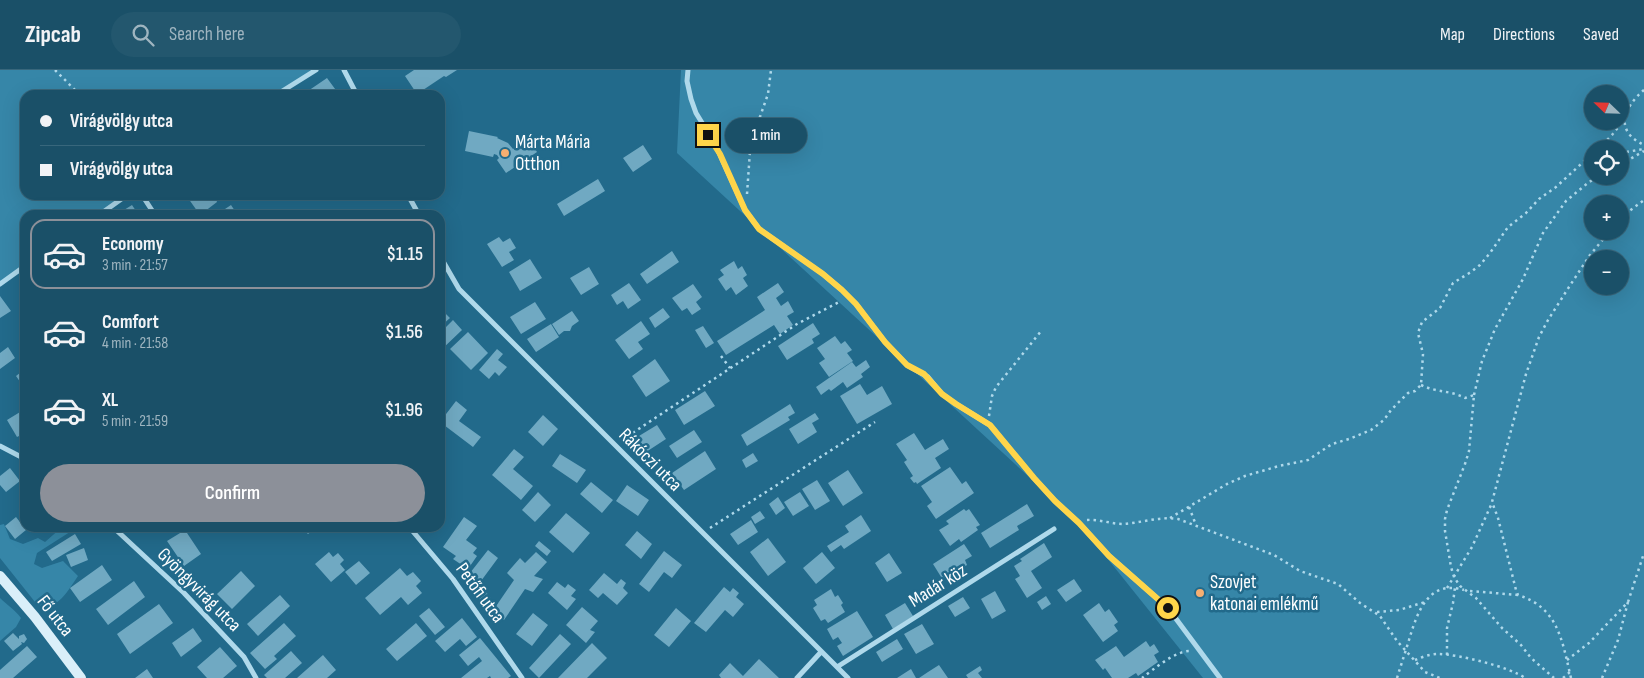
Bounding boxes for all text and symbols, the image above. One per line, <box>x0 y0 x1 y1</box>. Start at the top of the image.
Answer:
search box <box>111 12 461 57</box>
text: Zipcab <box>25 20 81 49</box>
icon: search <box>129 21 157 49</box>
text: Search here <box>169 23 245 46</box>
text: Map <box>1440 24 1465 45</box>
text: Directions <box>1493 24 1555 45</box>
text: Saved <box>1583 24 1619 45</box>
north arrow <box>1584 85 1629 130</box>
map controls <box>1584 85 1629 295</box>
text: Virágvölgy utca <box>70 110 173 133</box>
callout: 1 min <box>726 118 808 152</box>
route end <box>697 124 719 146</box>
text: 1 min <box>751 126 781 145</box>
place label: Márta Mária Otthon <box>515 131 590 176</box>
button: locate <box>1584 140 1629 185</box>
marker: Márta Mária Otthon <box>499 147 511 159</box>
text: Virágvölgy utca <box>70 158 173 181</box>
button: + <box>1584 195 1629 240</box>
icon: car <box>42 232 87 277</box>
text: Economy <box>102 233 164 256</box>
text: $1.15 <box>386 243 423 266</box>
button: − <box>1584 250 1629 295</box>
text: 3 min · 21:57 <box>102 256 168 275</box>
icon: car <box>42 310 87 355</box>
text: Comfort <box>102 311 159 334</box>
text: $1.56 <box>385 321 423 344</box>
text: 4 min · 21:58 <box>102 334 168 353</box>
icon: car <box>42 388 87 433</box>
text: XL <box>102 389 118 412</box>
text: $1.96 <box>385 399 423 422</box>
text: 5 min · 21:59 <box>102 412 168 431</box>
street label: Rákóczi utca <box>614 424 686 496</box>
button: Confirm <box>40 464 425 522</box>
street label: Gyöngyvirág utca <box>152 543 246 637</box>
street label: Petőfi utca <box>451 558 509 628</box>
street label: Madár köz <box>905 559 971 613</box>
place label: Szovjet katonai emlékmű <box>1210 571 1319 616</box>
marker: Szovjet katonai emlékmű <box>1194 587 1206 599</box>
street label: Fő utca <box>32 591 78 641</box>
route start <box>1157 597 1179 619</box>

